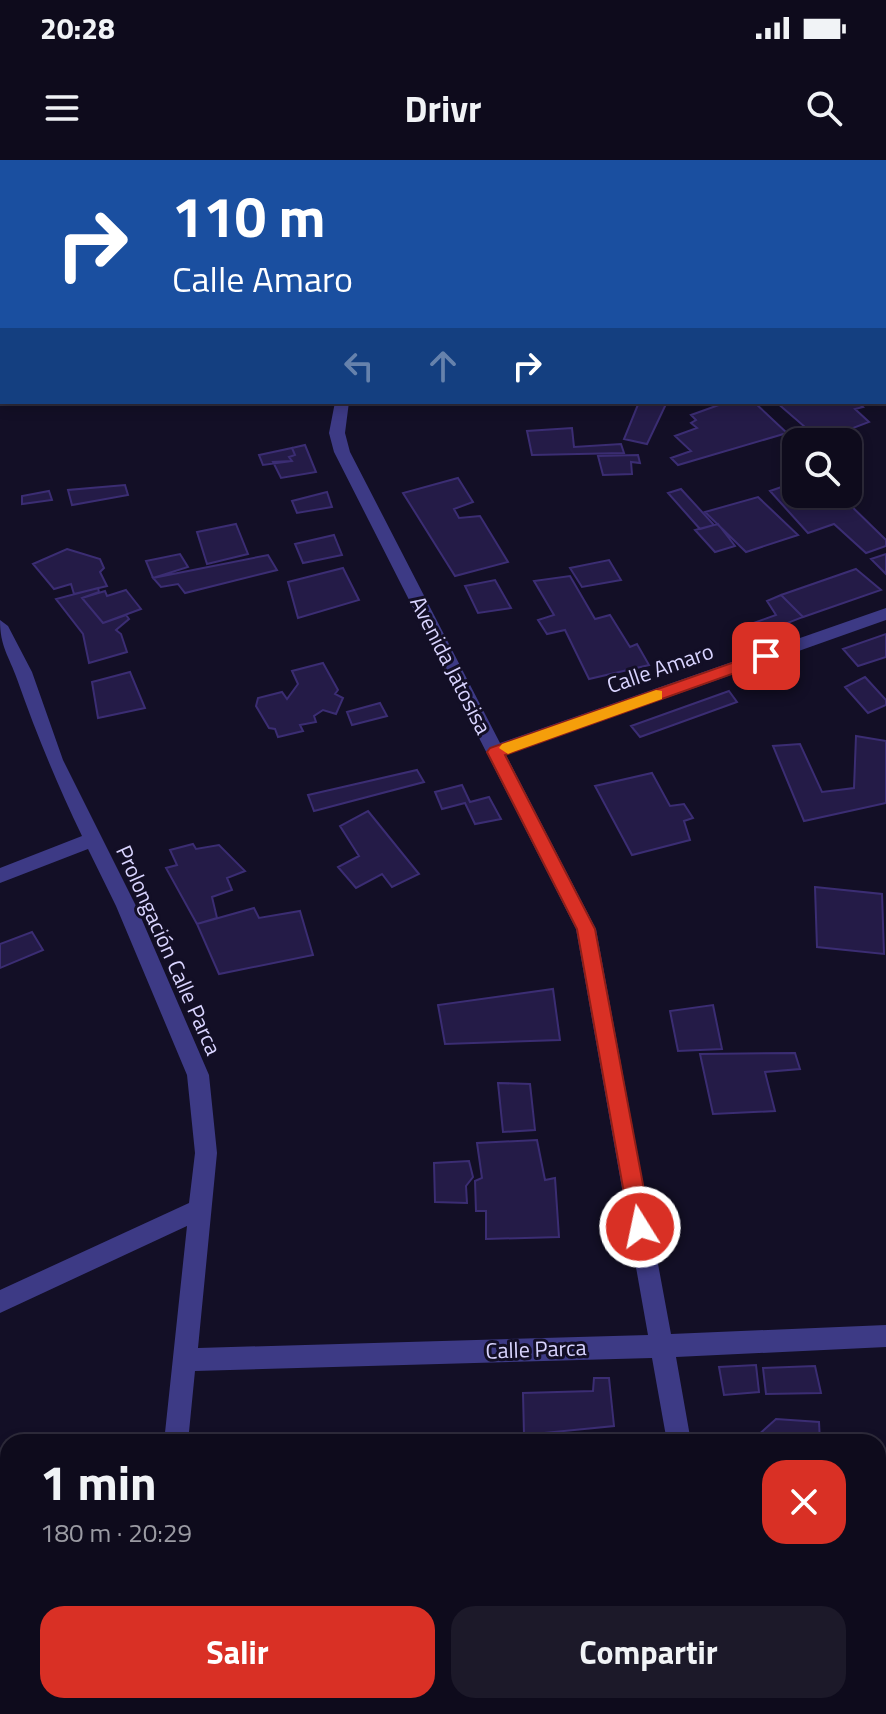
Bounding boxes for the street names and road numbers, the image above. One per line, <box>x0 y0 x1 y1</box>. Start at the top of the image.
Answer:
street label: Avenida Jatosisa <box>401 590 501 740</box>
street label: Calle Amaro <box>602 634 718 702</box>
street label: Prolongación Calle Parca <box>107 840 231 1060</box>
street label: Calle Parca <box>485 1330 587 1368</box>

